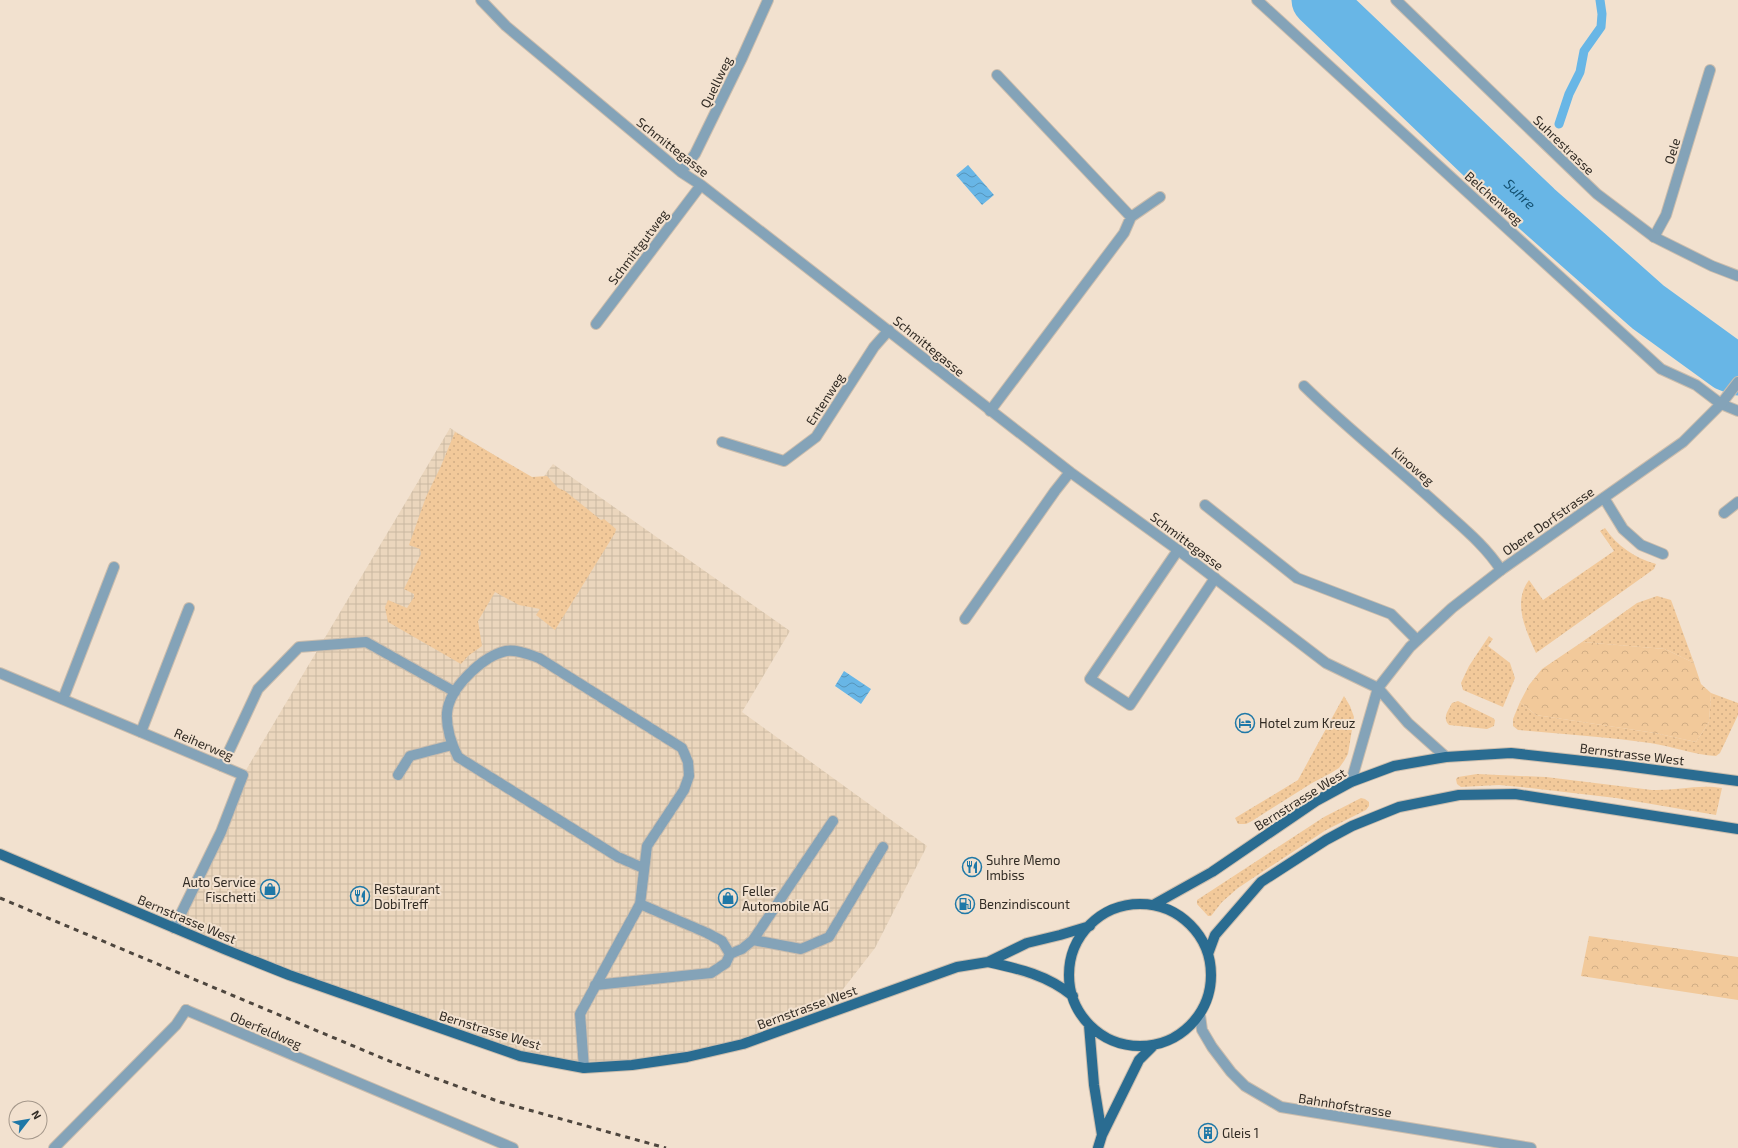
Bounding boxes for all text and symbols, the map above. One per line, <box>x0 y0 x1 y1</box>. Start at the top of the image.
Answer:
street label: Quellweg <box>697 54 735 110</box>
street label: Suhrestrasse <box>1530 112 1598 178</box>
street label: Schmittegasse <box>634 114 712 180</box>
street label: Oele <box>1660 136 1684 166</box>
street label: Belchenweg <box>1462 168 1526 228</box>
water label: Suhre <box>1501 174 1540 212</box>
street label: Schmittgutweg <box>604 206 672 288</box>
street label: Schmittegasse <box>890 312 968 380</box>
street label: Entenweg <box>802 370 848 428</box>
street label: Kinoweg <box>1389 443 1437 489</box>
street label: Obere Dorfstrasse <box>1499 483 1597 559</box>
street label: Schmittegasse <box>1147 508 1227 574</box>
hotel icon: Hotel zum Kreuz <box>1234 712 1256 734</box>
place label: Hotel zum Kreuz <box>1259 715 1356 731</box>
street label: Reiherweg <box>172 724 236 764</box>
street label: Bernstrasse West <box>1579 740 1685 768</box>
street label: Bernstrasse West <box>1251 764 1349 834</box>
place label: Suhre Memo Imbiss <box>986 852 1060 883</box>
restaurant icon: Suhre Memo Imbiss <box>961 856 983 878</box>
place label: Auto Service Fischetti <box>182 874 256 905</box>
shop icon: Auto Service Fischetti <box>259 878 281 900</box>
place label: Restaurant DobiTreff <box>374 881 440 912</box>
place label: Feller Automobile AG <box>742 883 829 914</box>
restaurant icon: Restaurant DobiTreff <box>349 885 371 907</box>
shop icon: Feller Automobile AG <box>717 887 739 909</box>
street label: Bernstrasse West <box>135 891 239 947</box>
fuel station icon: Benzindiscount <box>954 893 976 915</box>
place label: Benzindiscount <box>979 896 1070 912</box>
street label: Bernstrasse West <box>755 981 859 1033</box>
street label: Bernstrasse West <box>437 1007 543 1053</box>
street label: Oberfeldweg <box>228 1008 304 1052</box>
street label: Bahnhofstrasse <box>1297 1090 1393 1120</box>
north arrow <box>8 1100 48 1140</box>
text: N <box>29 1108 45 1121</box>
building icon: Gleis 1 <box>1197 1122 1219 1144</box>
place label: Gleis 1 <box>1222 1125 1259 1141</box>

